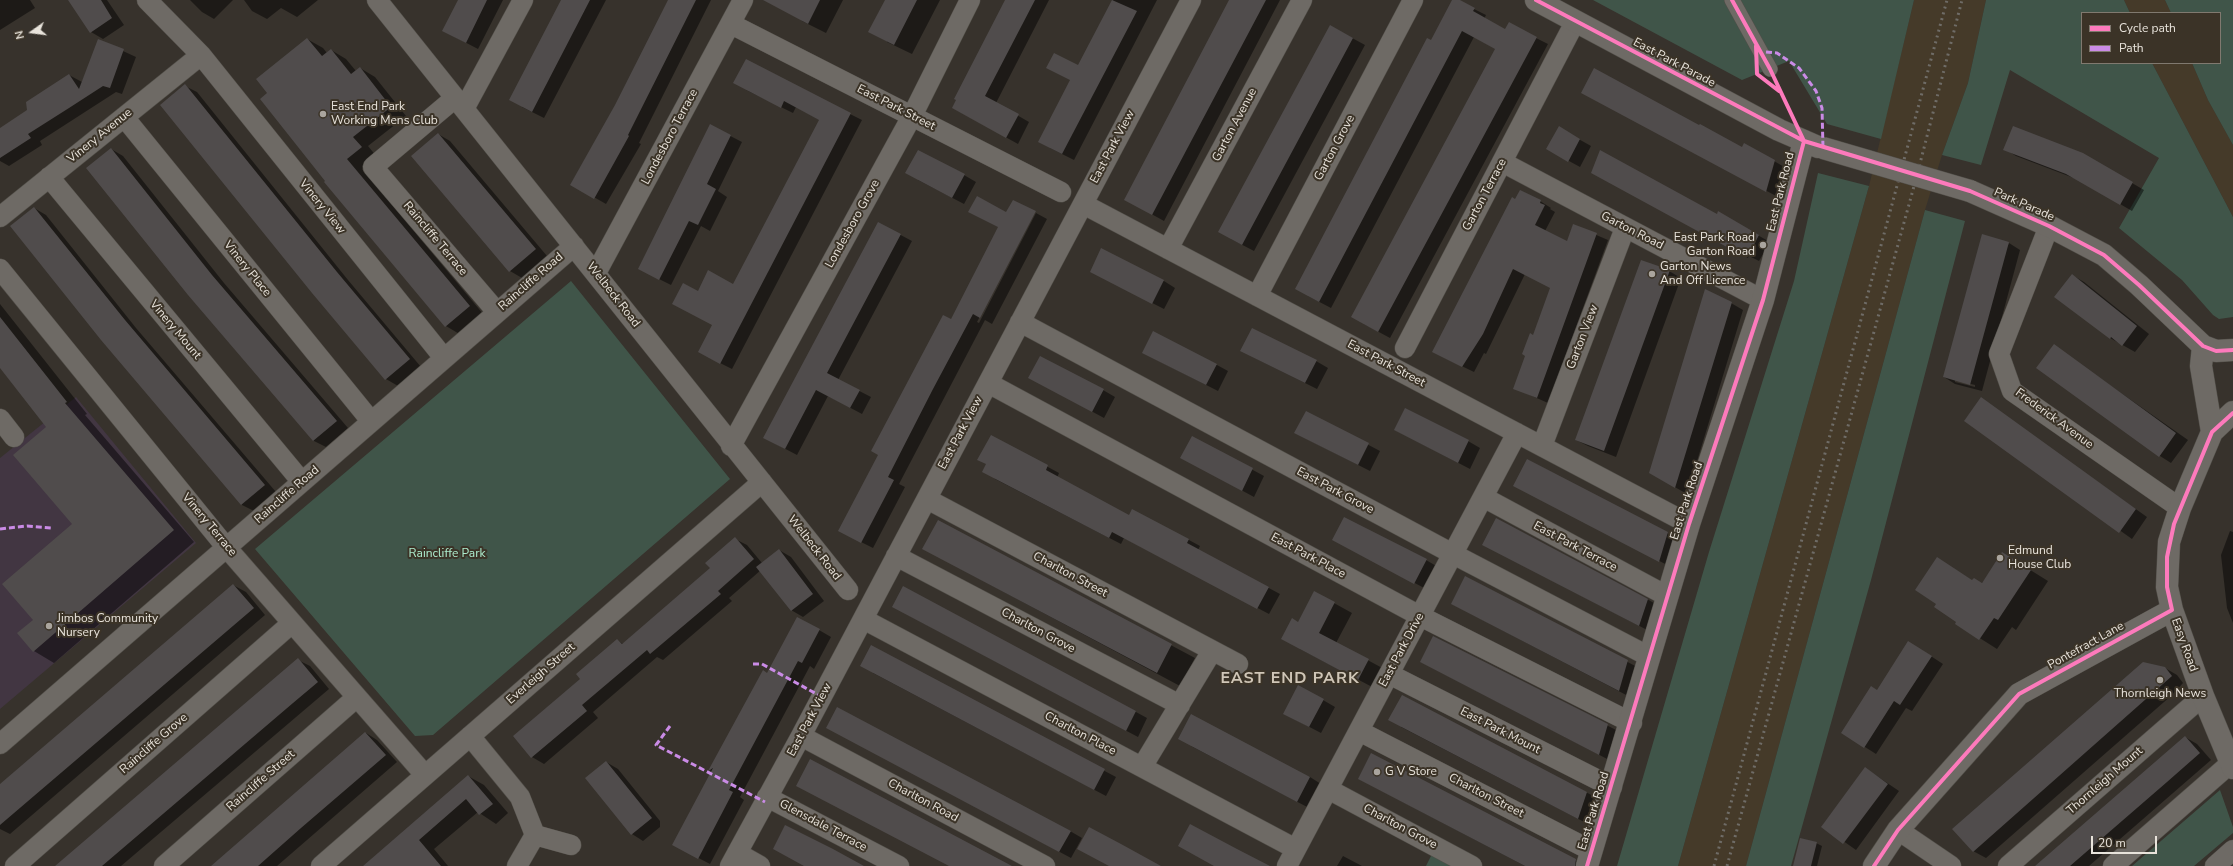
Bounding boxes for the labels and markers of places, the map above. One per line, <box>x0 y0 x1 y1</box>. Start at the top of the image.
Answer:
place label: East End Park Working Mens Club <box>331 100 438 128</box>
marker: East End Park Working Mens Club <box>318 109 328 119</box>
place label: East Park Road Garton Road <box>1674 231 1755 259</box>
marker: East Park Road Garton Road <box>1758 240 1768 250</box>
place label: Garton News And Off Licence <box>1660 260 1745 288</box>
marker: Garton News And Off Licence <box>1647 269 1657 279</box>
place label: Edmund House Club <box>2008 544 2071 572</box>
marker: Edmund House Club <box>1995 553 2005 563</box>
place label: Jimbos Community Nursery <box>57 612 158 640</box>
marker: Jimbos Community Nursery <box>44 621 54 631</box>
marker: Thornleigh News <box>2155 675 2165 685</box>
place label: Thornleigh News <box>2114 687 2206 701</box>
place label: G V Store <box>1385 765 1437 779</box>
marker: G V Store <box>1372 767 1382 777</box>

